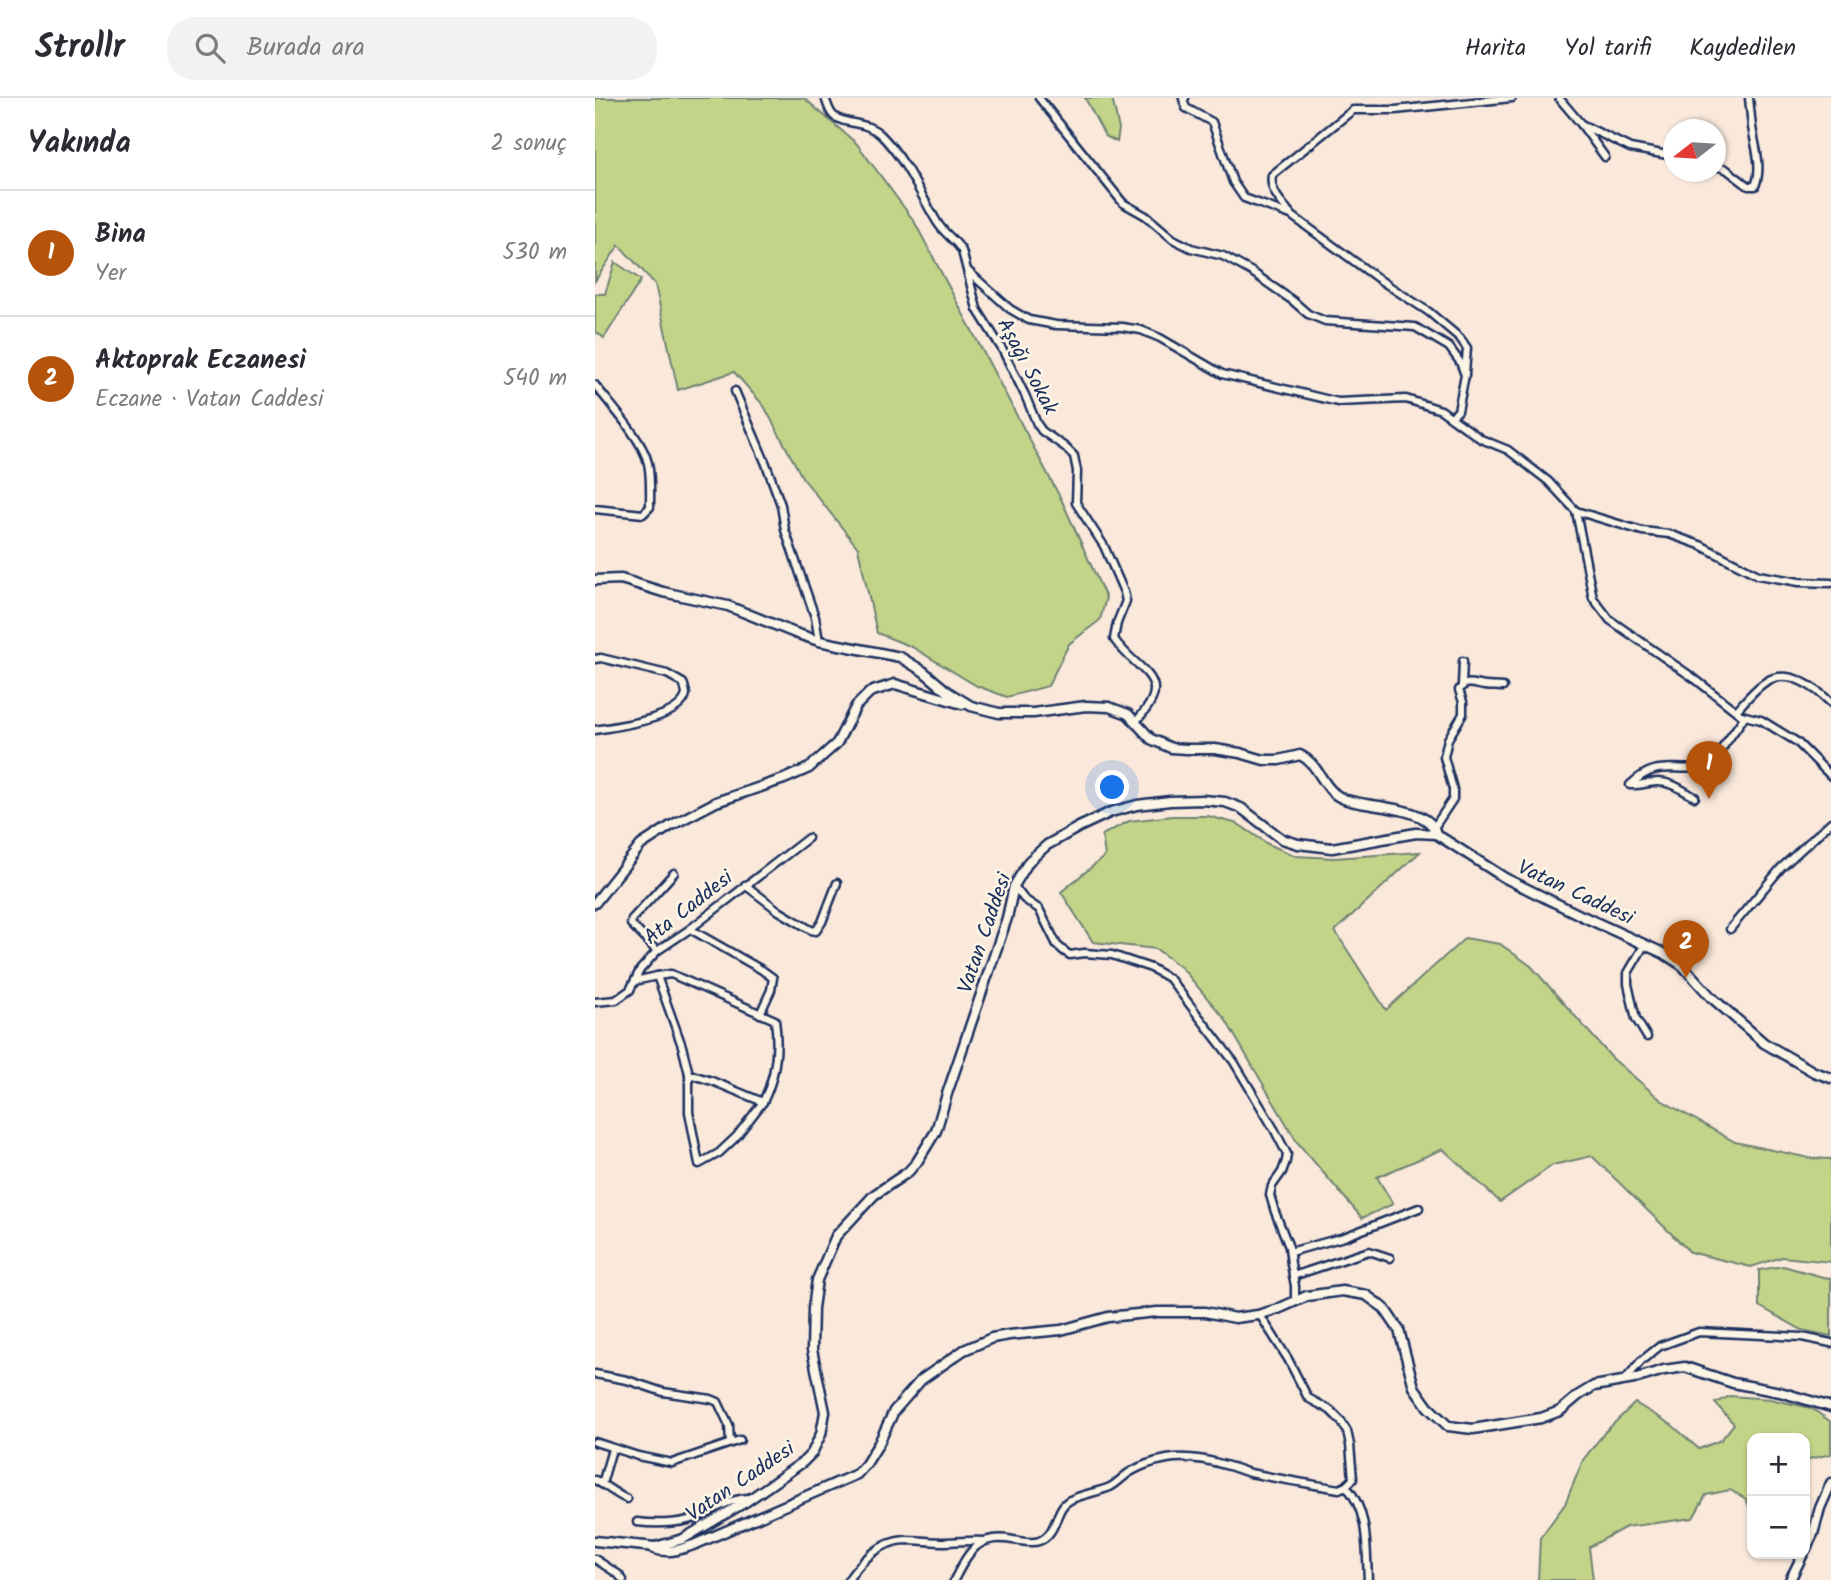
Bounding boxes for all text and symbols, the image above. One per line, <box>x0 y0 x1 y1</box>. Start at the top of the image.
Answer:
search box <box>167 17 657 80</box>
text: Strollr <box>35 22 125 75</box>
text: Burada ara <box>247 27 365 69</box>
icon: search <box>191 29 229 67</box>
text: Harita <box>1465 29 1526 68</box>
text: Yol tarifi <box>1564 29 1651 68</box>
text: Kaydedilen <box>1689 29 1796 68</box>
north arrow <box>1663 119 1726 182</box>
text: Yakında <box>28 120 131 168</box>
text: 2 sonuç <box>491 126 567 162</box>
text: Bina <box>95 214 146 256</box>
text: 1 <box>48 235 54 271</box>
text: 530 m <box>502 235 567 271</box>
text: Yer <box>95 256 126 292</box>
street label: Aşağı Sokak <box>987 312 1066 421</box>
text: Aktoprak Eczanesi <box>95 340 306 382</box>
text: 2 <box>44 361 58 397</box>
text: 540 m <box>503 361 567 397</box>
text: Eczane · Vatan Caddesi <box>95 382 323 418</box>
pin: 1 <box>1686 741 1732 799</box>
your location <box>1095 770 1129 804</box>
street label: Vatan Caddesi <box>1512 852 1640 935</box>
street label: Ata Caddesi <box>637 862 742 954</box>
street label: Vatan Caddesi <box>949 868 1022 998</box>
pin: 2 <box>1663 920 1709 978</box>
street label: Vatan Caddesi <box>680 1433 803 1531</box>
map controls <box>1747 1433 1810 1559</box>
button: + <box>1747 1433 1810 1496</box>
button: − <box>1747 1496 1810 1559</box>

